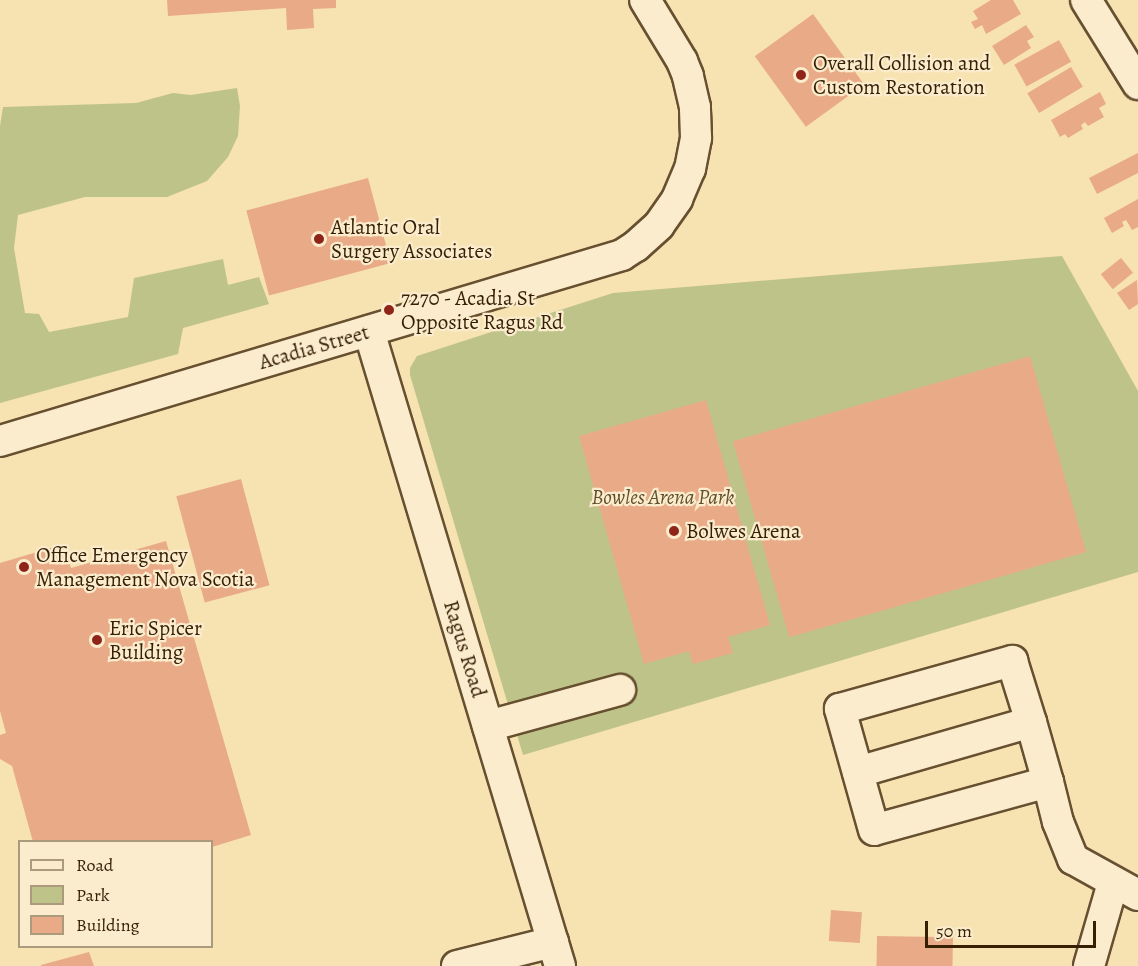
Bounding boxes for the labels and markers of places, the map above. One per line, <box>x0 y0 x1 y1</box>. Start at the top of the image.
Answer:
place label: Overall Collision and Custom Restoration <box>813 50 991 100</box>
marker: Overall Collision and Custom Restoration <box>794 68 808 82</box>
place label: Atlantic Oral Surgery Associates <box>331 214 492 264</box>
marker: Atlantic Oral Surgery Associates <box>312 232 326 246</box>
place label: 7270 - Acadia St Opposite Ragus Rd <box>401 285 563 335</box>
marker: 7270 - Acadia St Opposite Ragus Rd <box>382 303 396 317</box>
place label: Bolwes Arena <box>686 518 801 544</box>
marker: Bolwes Arena <box>667 524 681 538</box>
place label: Office Emergency Management Nova Scotia <box>36 542 254 592</box>
marker: Office Emergency Management Nova Scotia <box>17 560 31 574</box>
place label: Eric Spicer Building <box>109 615 202 665</box>
marker: Eric Spicer Building <box>90 633 104 647</box>

